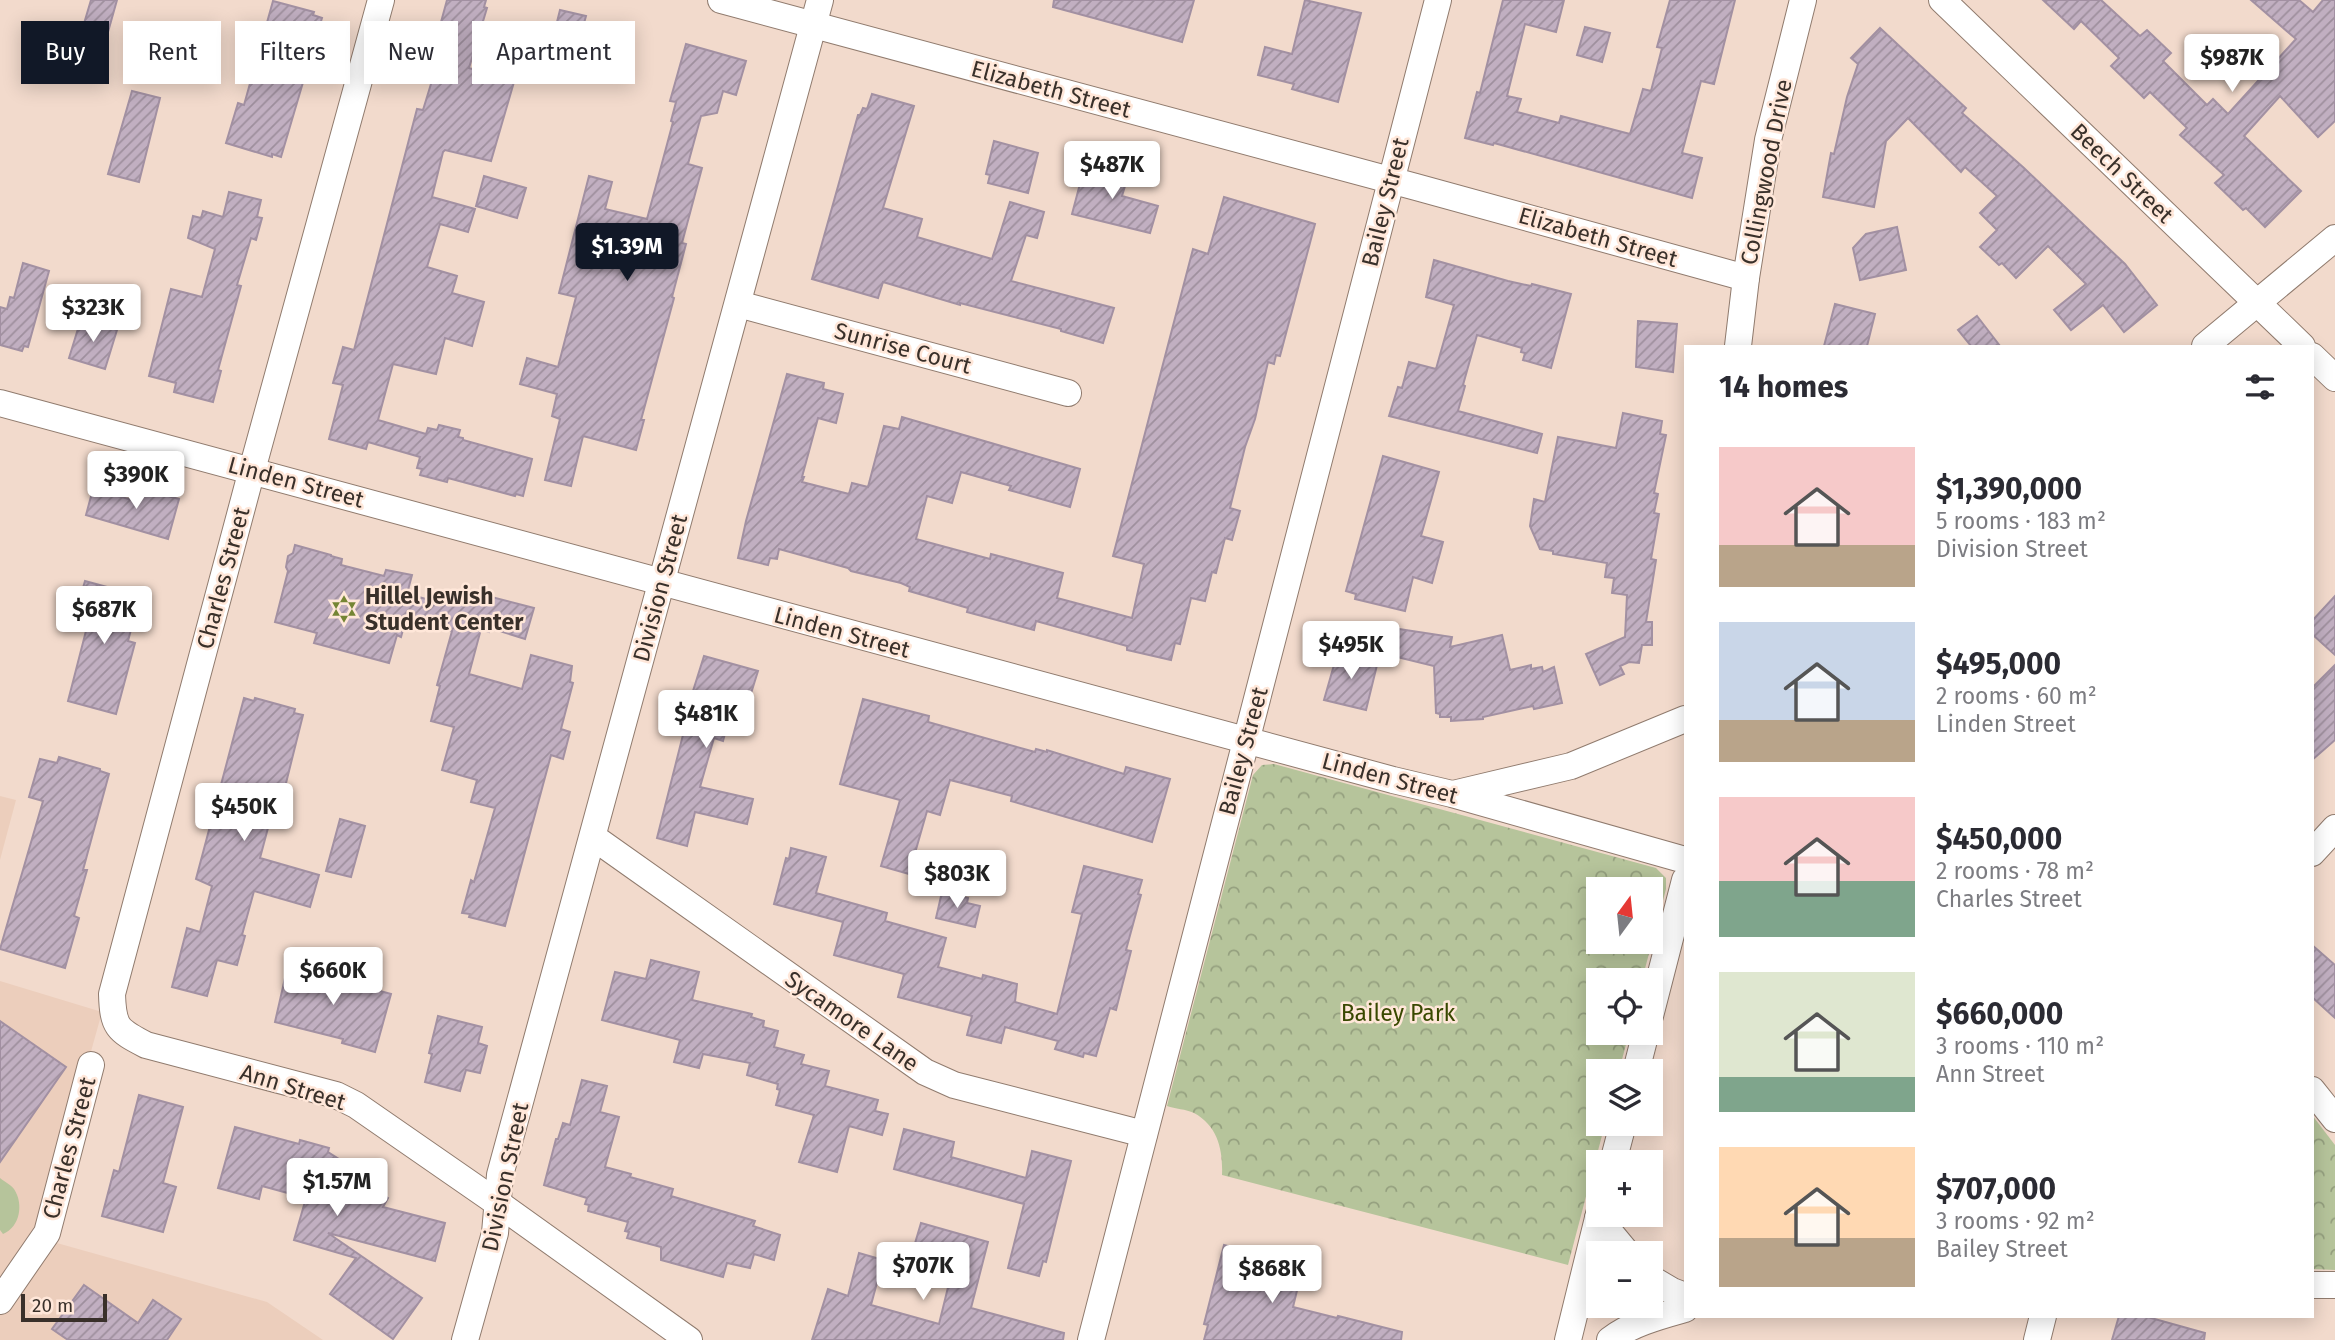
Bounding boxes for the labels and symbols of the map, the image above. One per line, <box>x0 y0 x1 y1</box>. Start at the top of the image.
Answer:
pin: $987K <box>2183 34 2281 94</box>
street label: Elizabeth Street <box>968 54 1135 124</box>
street label: Collingwood Drive <box>1734 77 1798 267</box>
street label: Beech Street <box>2065 117 2180 229</box>
street label: Bailey Street <box>1355 134 1415 269</box>
pin: $487K <box>1063 142 1161 201</box>
street label: Elizabeth Street <box>1515 201 1681 273</box>
pin: $1.39M <box>570 224 684 283</box>
pin: $323K <box>44 284 142 344</box>
street label: Sunrise Court <box>831 316 975 380</box>
street label: Linden Street <box>225 450 368 514</box>
pin: $390K <box>87 452 185 511</box>
street label: Charles Street <box>191 503 256 652</box>
street label: Division Street <box>627 510 693 665</box>
place label: Hillel Jewish Student Center <box>365 582 524 636</box>
pin: $687K <box>55 586 153 646</box>
synagogue icon: Hillel Jewish Student Center <box>329 594 359 624</box>
street label: Linden Street <box>771 600 914 664</box>
pin: $495K <box>1302 622 1400 681</box>
street label: Bailey Street <box>1212 683 1274 818</box>
pin: $481K <box>657 690 755 750</box>
street label: Linden Street <box>1319 746 1462 810</box>
pin: $450K <box>195 784 293 843</box>
pin: $803K <box>908 850 1006 910</box>
north arrow <box>1586 877 1662 954</box>
pin: $660K <box>284 948 382 1007</box>
street label: Sycamore Lane <box>780 965 924 1077</box>
park label: Bailey Park <box>1341 999 1456 1027</box>
street label: Ann Street <box>237 1058 350 1116</box>
street label: Charles Street <box>37 1073 102 1222</box>
street label: Division Street <box>476 1099 535 1254</box>
pin: $1.57M <box>280 1158 394 1218</box>
pin: $707K <box>874 1242 972 1302</box>
pin: $868K <box>1223 1246 1321 1305</box>
scale bar <box>21 1291 107 1323</box>

